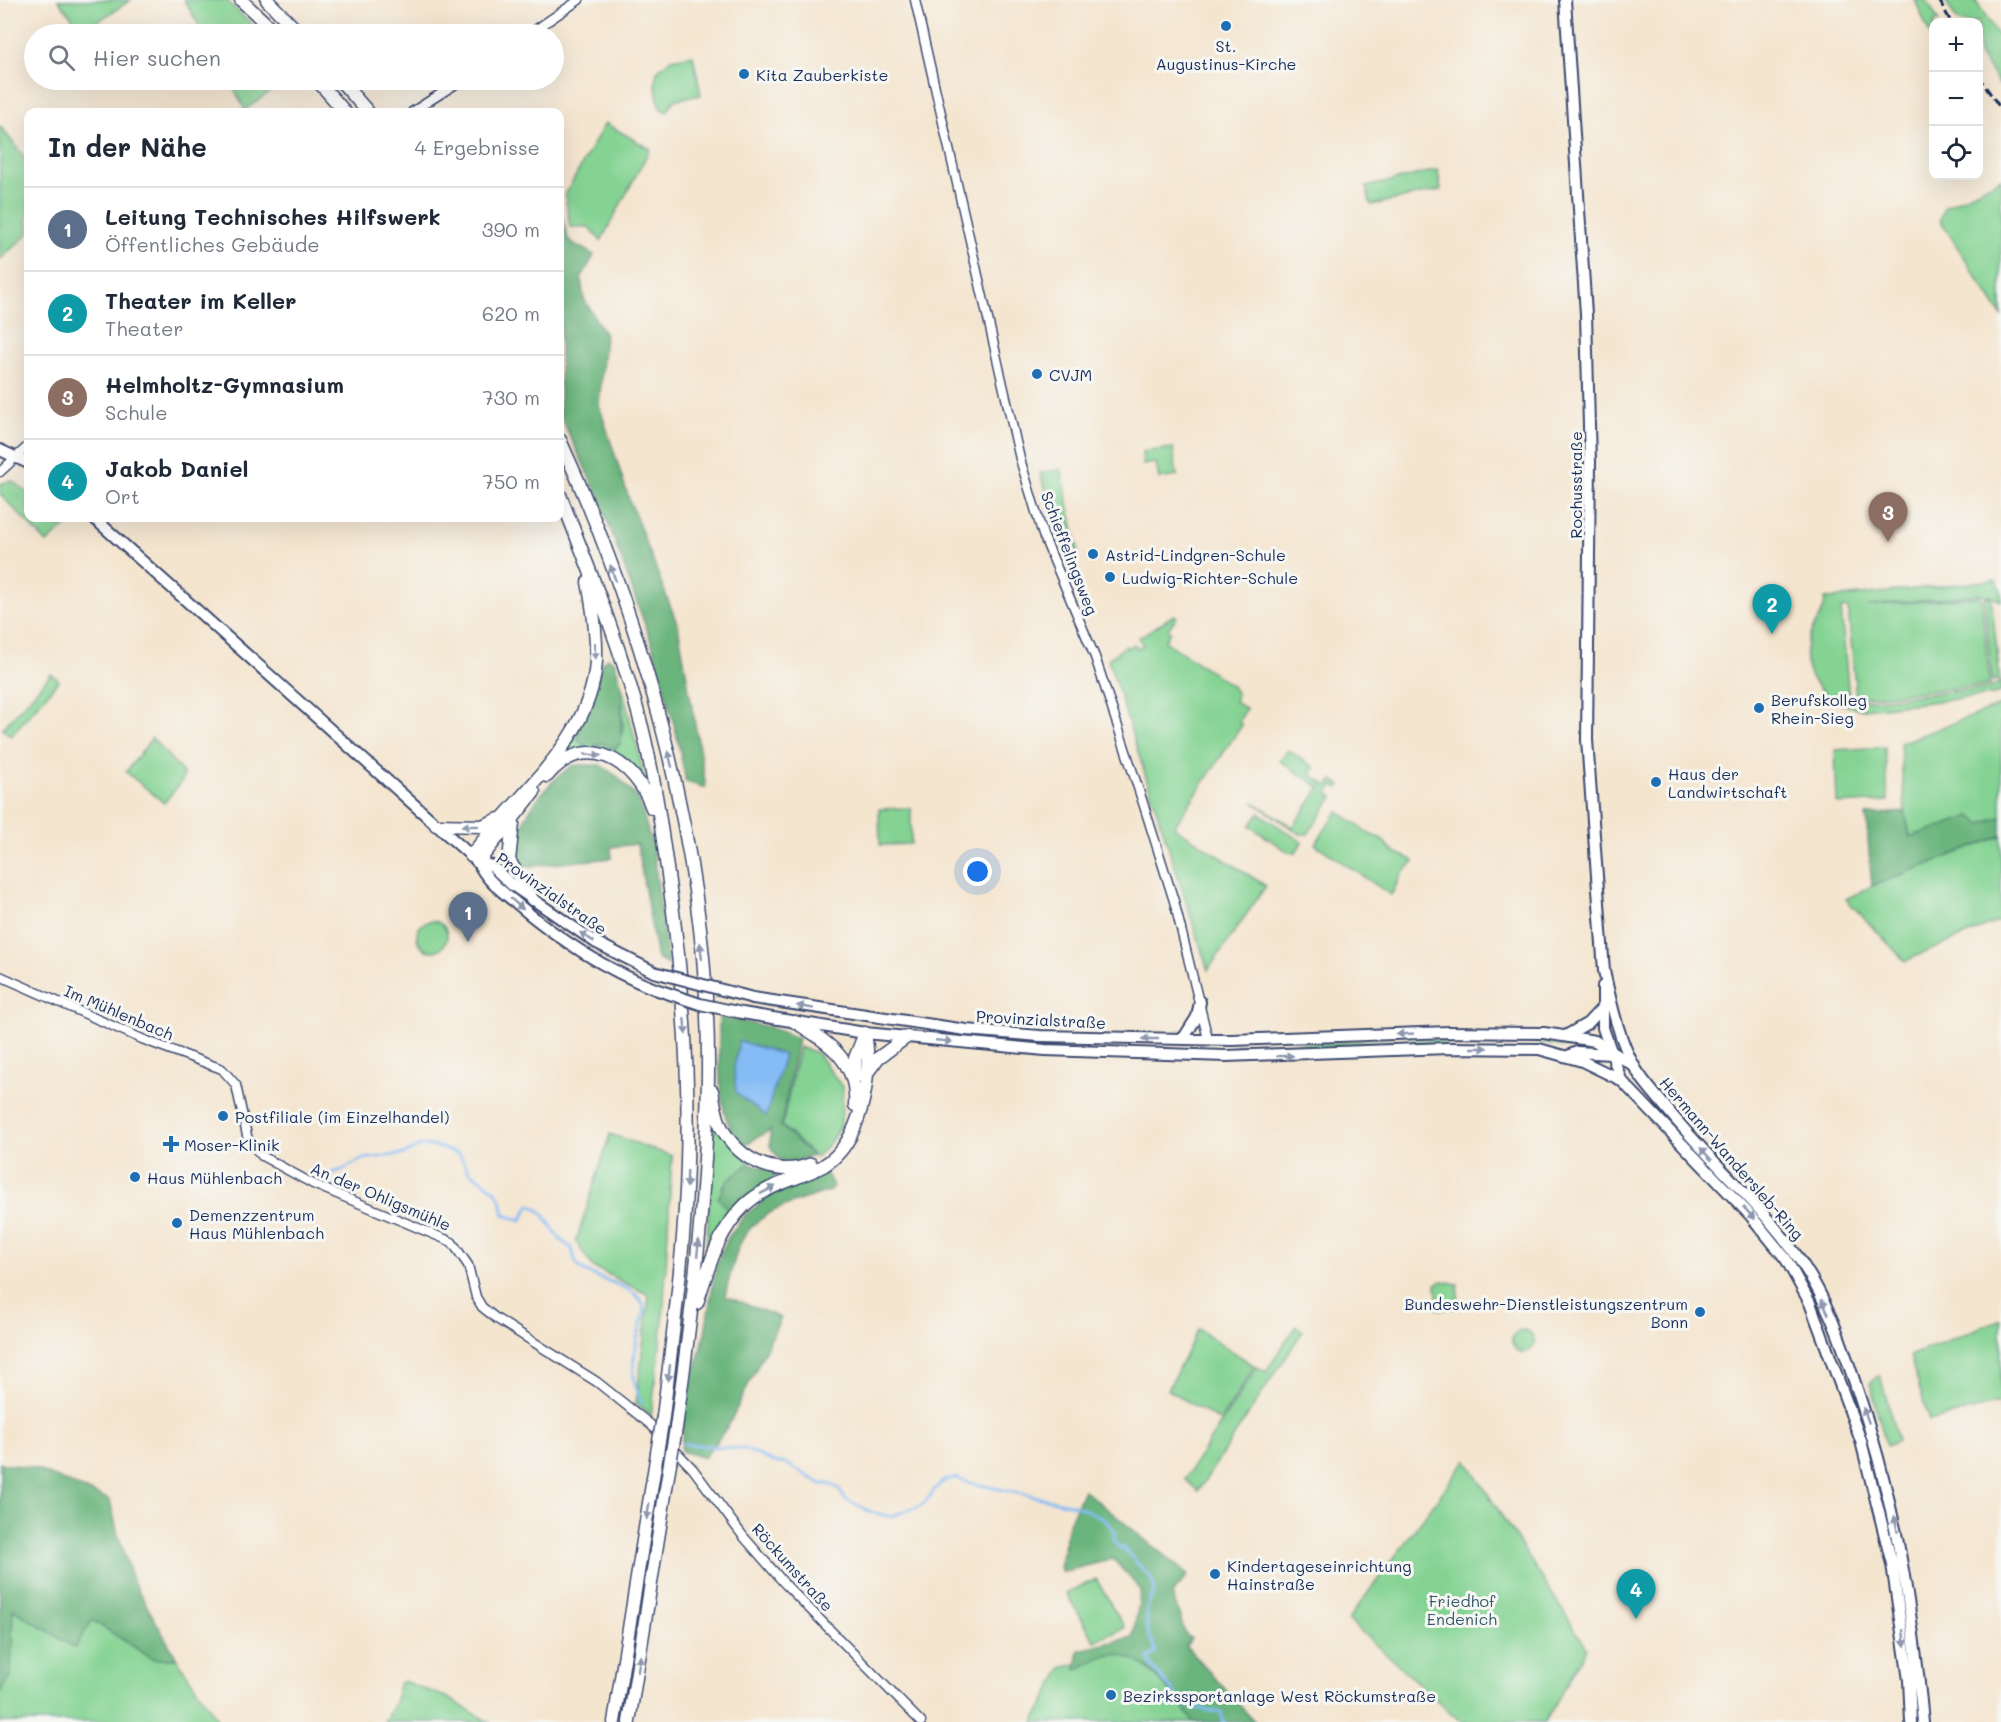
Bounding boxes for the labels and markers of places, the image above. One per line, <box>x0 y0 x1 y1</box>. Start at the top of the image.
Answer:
marker: St. Augustinus-Kirche <box>1219 19 1233 33</box>
place label: St. Augustinus-Kirche <box>1156 35 1296 74</box>
place label: Kita Zauberkiste <box>756 64 888 85</box>
marker: Kita Zauberkiste <box>737 67 751 81</box>
place label: CVJM <box>1049 364 1092 385</box>
marker: CVJM <box>1030 367 1044 381</box>
pin: 3 <box>1868 492 1908 542</box>
place label: Astrid-Lindgren-Schule <box>1105 544 1286 565</box>
marker: Astrid-Lindgren-Schule <box>1086 547 1100 561</box>
place label: Ludwig-Richter-Schule <box>1122 567 1298 588</box>
marker: Ludwig-Richter-Schule <box>1103 570 1117 584</box>
pin: 2 <box>1752 584 1792 634</box>
place label: Berufskolleg Rhein-Sieg <box>1771 689 1867 728</box>
marker: Berufskolleg Rhein-Sieg <box>1752 701 1766 715</box>
place label: Haus der Landwirtschaft <box>1668 763 1787 802</box>
marker: Haus der Landwirtschaft <box>1649 775 1663 789</box>
pin: 1 <box>448 892 488 942</box>
place label: Postfiliale (im Einzelhandel) <box>235 1106 449 1127</box>
marker: Postfiliale (im Einzelhandel) <box>216 1109 230 1123</box>
place label: Moser-Klinik <box>184 1134 280 1155</box>
marker: Moser-Klinik <box>162 1135 180 1153</box>
place label: Haus Mühlenbach <box>147 1167 282 1188</box>
marker: Haus Mühlenbach <box>128 1170 142 1184</box>
place label: Demenzzentrum Haus Mühlenbach <box>189 1204 324 1243</box>
marker: Demenzzentrum Haus Mühlenbach <box>170 1216 184 1230</box>
place label: Bundeswehr-Dienstleistungszentrum Bonn <box>1404 1293 1688 1332</box>
marker: Bundeswehr-Dienstleistungszentrum Bonn <box>1693 1305 1707 1319</box>
place label: Kindertageseinrichtung Hainstraße <box>1227 1555 1411 1594</box>
marker: Kindertageseinrichtung Hainstraße <box>1208 1567 1222 1581</box>
pin: 4 <box>1616 1570 1656 1619</box>
place label: Bezirkssportanlage West Röckumstraße <box>1123 1685 1436 1706</box>
marker: Bezirkssportanlage West Röckumstraße <box>1104 1688 1118 1702</box>

